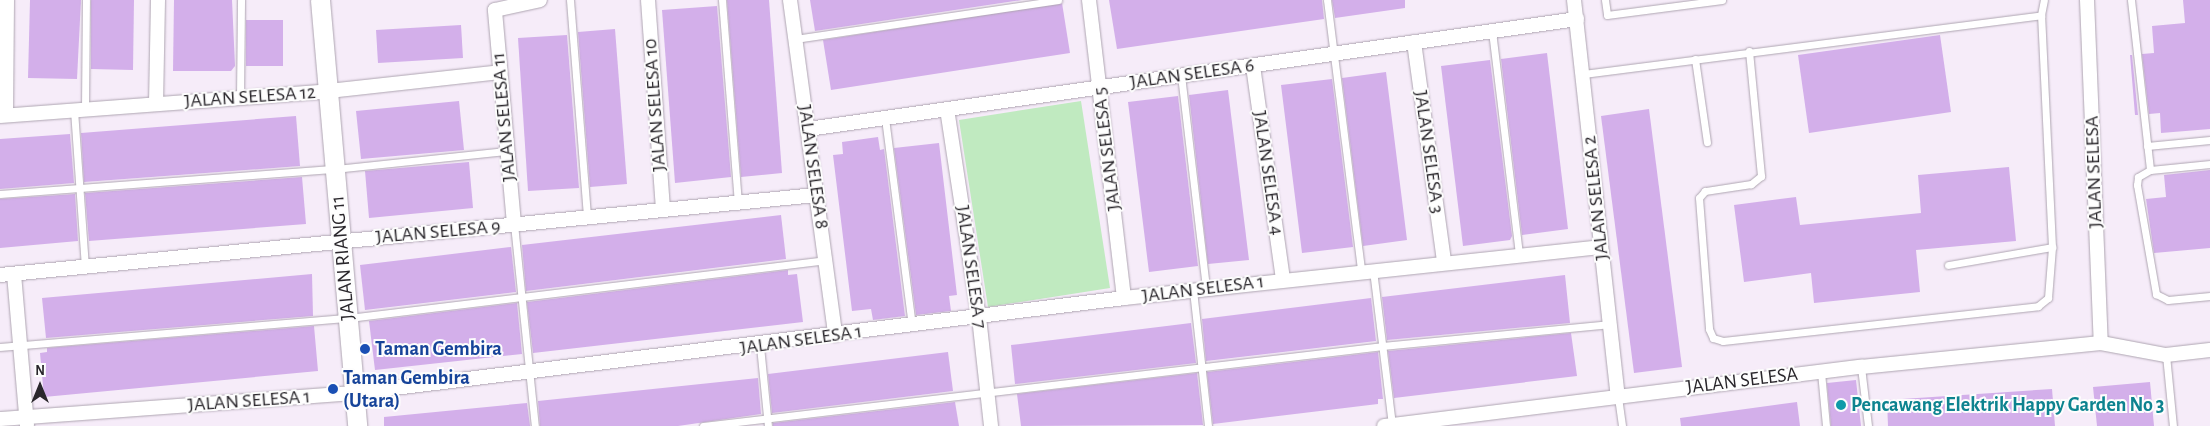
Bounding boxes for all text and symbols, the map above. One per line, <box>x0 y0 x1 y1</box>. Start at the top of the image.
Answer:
street label: JALAN SELESA 10 <box>638 38 672 172</box>
street label: JALAN SELESA 11 <box>486 51 522 183</box>
street label: JALAN SELESA 6 <box>1128 53 1256 95</box>
street label: JALAN SELESA 12 <box>183 80 317 114</box>
street label: JALAN SELESA 5 <box>1088 86 1126 212</box>
street label: JALAN SELESA 3 <box>1408 89 1450 215</box>
street label: JALAN SELESA 8 <box>792 103 834 231</box>
street label: JALAN SELESA 4 <box>1247 109 1289 237</box>
street label: JALAN SELESA <box>2080 115 2108 229</box>
street label: JALAN SELESA 2 <box>1578 135 1614 261</box>
street label: JALAN RIANG 11 <box>326 195 360 321</box>
street label: JALAN SELESA 7 <box>950 204 992 330</box>
street label: JALAN SELESA 9 <box>375 215 501 249</box>
street label: JALAN SELESA 1 <box>1141 270 1265 308</box>
street label: JALAN SELESA 1 <box>739 320 863 360</box>
place label: Taman Gembira <box>375 337 502 361</box>
marker: Taman Gembira <box>359 343 371 355</box>
north arrow <box>15 361 65 411</box>
street label: JALAN SELESA <box>1685 362 1799 400</box>
text: N <box>35 364 45 378</box>
place label: Taman Gembira (Utara) <box>343 366 470 413</box>
marker: Taman Gembira (Utara) <box>327 383 339 395</box>
street label: JALAN SELESA 1 <box>187 385 311 417</box>
place label: Pencawang Elektrik Happy Garden No 3 <box>1851 393 2164 417</box>
marker: Pencawang Elektrik Happy Garden No 3 <box>1835 399 1847 411</box>

